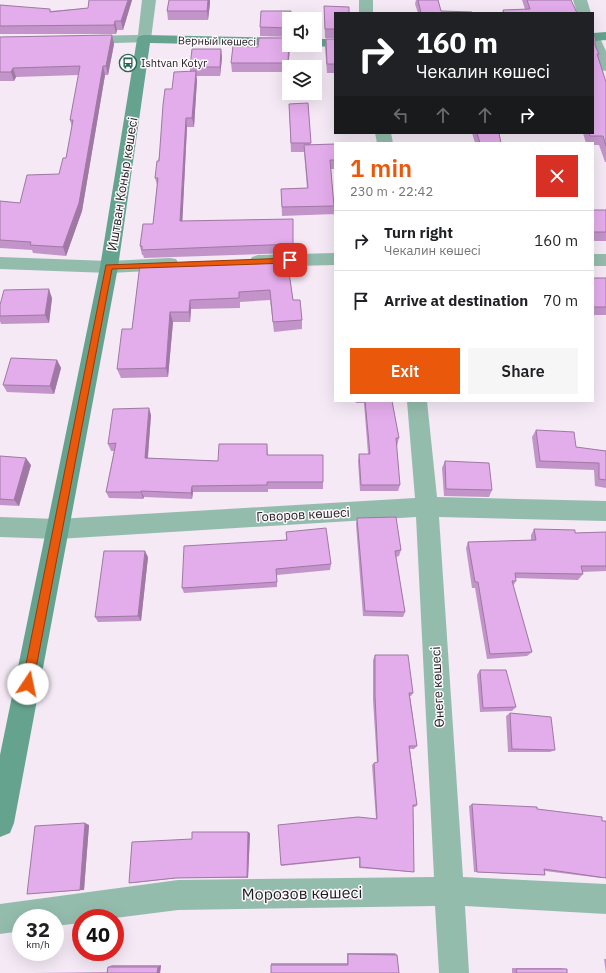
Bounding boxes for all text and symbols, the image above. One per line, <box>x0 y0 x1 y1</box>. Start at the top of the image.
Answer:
map controls <box>282 12 322 100</box>
button: sound <box>282 12 322 52</box>
text: 160 m <box>416 24 498 61</box>
icon: right <box>350 28 402 80</box>
street label: Верный көшесі <box>178 33 256 49</box>
bus stop icon: Ishtvan Kotyr <box>118 53 138 73</box>
place label: Ishtvan Kotyr <box>141 56 207 70</box>
button: layers <box>282 60 322 100</box>
text: Чекалин көшесі <box>416 60 550 83</box>
icon: left <box>390 104 412 126</box>
icon: ahead <box>432 104 454 126</box>
icon: ahead <box>474 104 496 126</box>
icon: right <box>516 104 538 126</box>
street label: Иштван Коныр көшесі <box>104 116 141 252</box>
text: 1 min <box>350 152 412 184</box>
button: close <box>536 155 578 197</box>
text: 230 m · 22:42 <box>350 183 433 200</box>
text: Turn right <box>384 223 453 242</box>
icon: right <box>350 230 372 252</box>
text: 160 m <box>534 231 578 250</box>
text: Чекалин көшесі <box>384 242 481 259</box>
pin <box>273 243 307 277</box>
icon: arrive <box>279 249 301 271</box>
icon: arrive <box>350 290 372 312</box>
text: Arrive at destination <box>384 291 528 310</box>
text: 70 m <box>543 291 578 310</box>
button: Exit <box>350 348 460 394</box>
button: Share <box>468 348 578 394</box>
street label: Говоров көшесі <box>256 504 350 525</box>
street label: Өнеге көшесі <box>427 646 448 728</box>
position arrow <box>7 663 49 705</box>
street label: Морозов көшесі <box>241 882 363 904</box>
speed limit sign: 40 <box>72 909 124 961</box>
text: 32 <box>26 916 50 943</box>
text: km/h <box>26 938 50 951</box>

